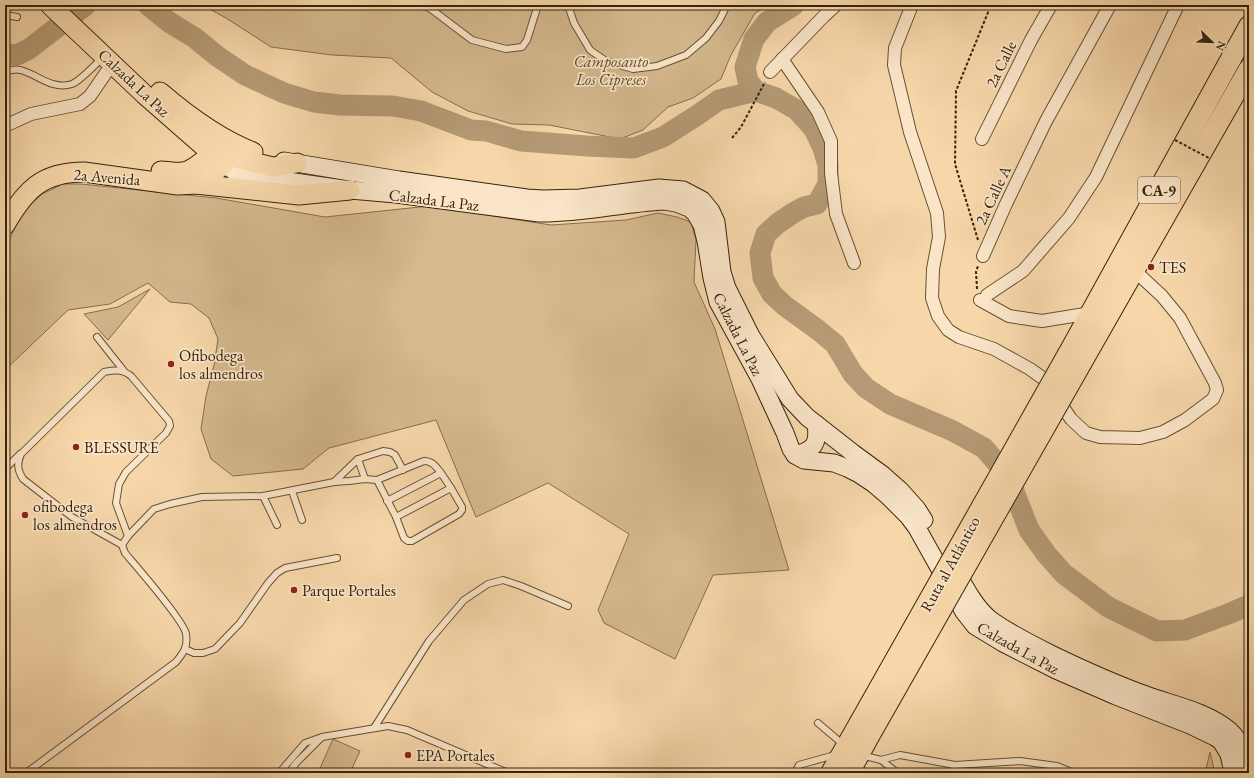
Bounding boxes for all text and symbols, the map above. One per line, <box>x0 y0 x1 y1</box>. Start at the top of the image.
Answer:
north arrow <box>1192 22 1232 62</box>
street label: 2a Calle <box>981 37 1021 91</box>
text: N <box>1213 39 1229 53</box>
street label: Calzada La Paz <box>94 44 174 122</box>
park label: Camposanto Los Cipreses <box>574 51 648 90</box>
street label: 2a Calle A <box>970 161 1016 228</box>
street label: 2a Avenida <box>73 164 142 190</box>
road number: CA-9 <box>1138 177 1180 203</box>
street label: Calzada La Paz <box>388 184 480 216</box>
place label: TES <box>1159 257 1186 278</box>
marker: TES <box>1146 262 1156 272</box>
street label: Calzada La Paz <box>708 289 768 379</box>
place label: Ofibodega los almendros <box>179 345 263 384</box>
marker: Ofibodega los almendros <box>166 359 176 369</box>
place label: BLESSURE <box>84 437 159 458</box>
marker: BLESSURE <box>71 442 81 452</box>
place label: ofibodega los almendros <box>33 496 117 535</box>
marker: ofibodega los almendros <box>20 510 30 520</box>
street label: Ruta al Atlántico <box>915 513 985 615</box>
place label: Parque Portales <box>302 580 396 601</box>
marker: Parque Portales <box>289 585 299 595</box>
street label: Calzada La Paz <box>973 617 1063 679</box>
place label: EPA Portales <box>416 745 495 766</box>
marker: EPA Portales <box>403 750 413 760</box>

